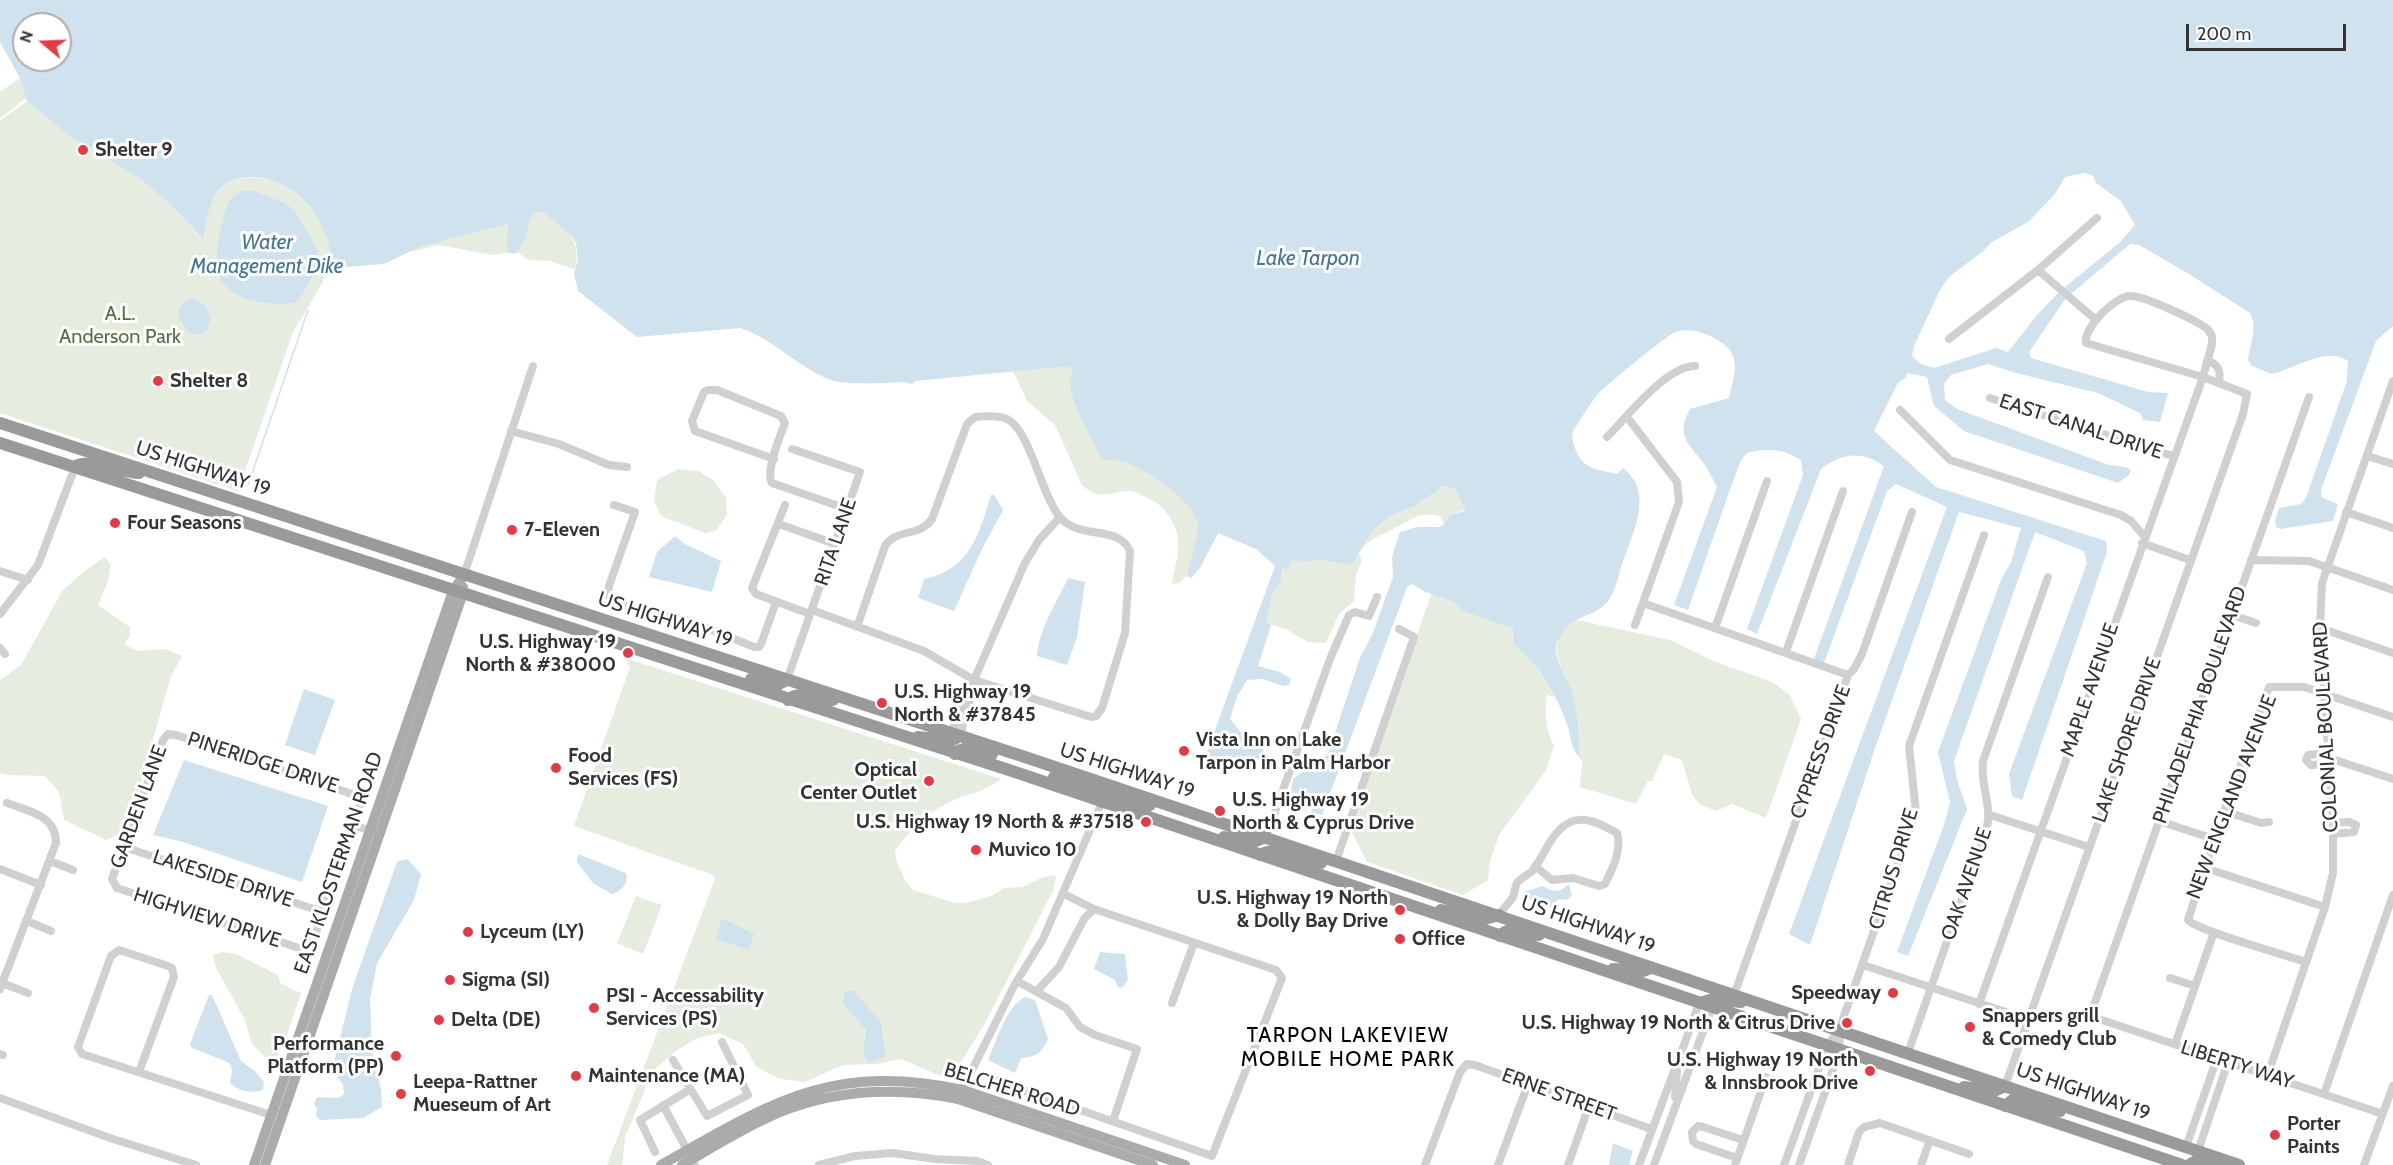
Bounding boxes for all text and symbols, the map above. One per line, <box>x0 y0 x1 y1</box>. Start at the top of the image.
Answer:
north arrow <box>12 12 72 72</box>
scale bar <box>2189 12 2350 50</box>
text: 200 m <box>2197 23 2251 45</box>
text: N <box>16 28 37 45</box>
place label: Shelter 9 <box>95 138 172 162</box>
marker: Shelter 9 <box>76 143 90 157</box>
water label: Water Management Dike <box>191 230 343 280</box>
water label: Lake Tarpon <box>1256 246 1360 272</box>
park label: A.L. Anderson Park <box>59 302 181 349</box>
place label: Shelter 8 <box>170 369 248 393</box>
marker: Shelter 8 <box>151 374 165 388</box>
street label: EAST CANAL DRIVE <box>1996 389 2166 465</box>
street label: US HIGHWAY 19 <box>133 436 273 502</box>
street label: RITA LANE <box>810 495 862 589</box>
place label: Four Seasons <box>127 511 242 535</box>
marker: Four Seasons <box>108 516 122 530</box>
place label: 7-Eleven <box>524 518 600 542</box>
marker: 7-Eleven <box>505 523 519 537</box>
street label: PHILADELPHIA BOULEVARD <box>2148 583 2252 827</box>
street label: US HIGHWAY 19 <box>595 587 735 653</box>
street label: MAPLE AVENUE <box>2056 620 2124 760</box>
street label: COLONIAL BOULEVARD <box>2308 621 2344 833</box>
place label: U.S. Highway 19 North & #38000 <box>465 630 616 677</box>
marker: U.S. Highway 19 North & #38000 <box>621 646 635 660</box>
street label: LAKE SHORE DRIVE <box>2087 654 2167 826</box>
place label: U.S. Highway 19 North & #37845 <box>894 680 1036 727</box>
street label: CYPRESS DRIVE <box>1786 682 1856 822</box>
street label: NEW ENGLAND AVENUE <box>2182 691 2282 903</box>
marker: U.S. Highway 19 North & #37845 <box>875 696 889 710</box>
street label: PINERIDGE DRIVE <box>184 727 342 799</box>
place label: Vista Inn on Lake Tarpon in Palm Harbor <box>1196 728 1390 775</box>
street label: US HIGHWAY 19 <box>1057 738 1197 804</box>
street label: GARDEN LANE <box>106 742 172 872</box>
place label: Food Services (FS) <box>568 744 678 791</box>
marker: Vista Inn on Lake Tarpon in Palm Harbor <box>1177 744 1191 758</box>
street label: EAST KLOSTERMAN ROAD <box>290 749 388 977</box>
place label: Optical Center Outlet <box>800 758 917 805</box>
marker: Food Services (FS) <box>549 761 563 775</box>
marker: Optical Center Outlet <box>922 774 936 788</box>
place label: U.S. Highway 19 North & Cyprus Drive <box>1232 788 1414 835</box>
marker: U.S. Highway 19 North & Cyprus Drive <box>1213 804 1227 818</box>
street label: CITRUS DRIVE <box>1864 805 1924 933</box>
place label: U.S. Highway 19 North & #37518 <box>856 810 1134 834</box>
marker: U.S. Highway 19 North & #37518 <box>1139 815 1153 829</box>
street label: OAK AVENUE <box>1937 825 1997 943</box>
place label: Muvico 10 <box>988 838 1077 862</box>
marker: Muvico 10 <box>969 843 983 857</box>
street label: LAKESIDE DRIVE <box>150 845 296 913</box>
street label: HIGHVIEW DRIVE <box>130 883 284 953</box>
place label: U.S. Highway 19 North & Dolly Bay Drive <box>1197 886 1388 933</box>
street label: US HIGHWAY 19 <box>1518 891 1658 959</box>
marker: U.S. Highway 19 North & Dolly Bay Drive <box>1393 903 1407 917</box>
place label: Lyceum (LY) <box>480 920 584 944</box>
marker: Lyceum (LY) <box>461 925 475 939</box>
place label: Office <box>1412 927 1465 951</box>
marker: Office <box>1393 932 1407 946</box>
place label: Sigma (SI) <box>462 968 550 992</box>
marker: Sigma (SI) <box>443 973 457 987</box>
place label: Speedway <box>1791 981 1881 1005</box>
place label: PSI - Accessability Services (PS) <box>606 984 764 1031</box>
marker: Speedway <box>1886 986 1900 1000</box>
marker: PSI - Accessability Services (PS) <box>587 1001 601 1015</box>
place label: Snappers grill & Comedy Club <box>1982 1004 2117 1051</box>
place label: Delta (DE) <box>451 1008 541 1032</box>
place label: U.S. Highway 19 North & Citrus Drive <box>1522 1011 1835 1035</box>
marker: Delta (DE) <box>432 1013 446 1027</box>
marker: U.S. Highway 19 North & Citrus Drive <box>1840 1016 1854 1030</box>
marker: Snappers grill & Comedy Club <box>1963 1020 1977 1034</box>
district label: TARPON LAKEVIEW MOBILE HOME PARK <box>1241 1023 1455 1073</box>
place label: Performance Platform (PP) <box>267 1032 384 1079</box>
street label: LIBERTY WAY <box>2178 1036 2296 1094</box>
place label: U.S. Highway 19 North & Innsbrook Drive <box>1667 1048 1858 1095</box>
marker: Performance Platform (PP) <box>389 1049 403 1063</box>
street label: BELCHER ROAD <box>941 1058 1083 1122</box>
street label: US HIGHWAY 19 <box>2013 1058 2153 1126</box>
street label: ERNE STREET <box>1499 1063 1619 1127</box>
place label: Maintenance (MA) <box>588 1064 745 1088</box>
marker: U.S. Highway 19 North & Innsbrook Drive <box>1863 1064 1877 1078</box>
marker: Maintenance (MA) <box>569 1069 583 1083</box>
place label: Leepa-Rattner Mueseum of Art <box>413 1070 551 1117</box>
marker: Leepa-Rattner Mueseum of Art <box>394 1087 408 1101</box>
place label: Porter Paints <box>2287 1112 2340 1159</box>
marker: Porter Paints <box>2268 1128 2282 1142</box>

